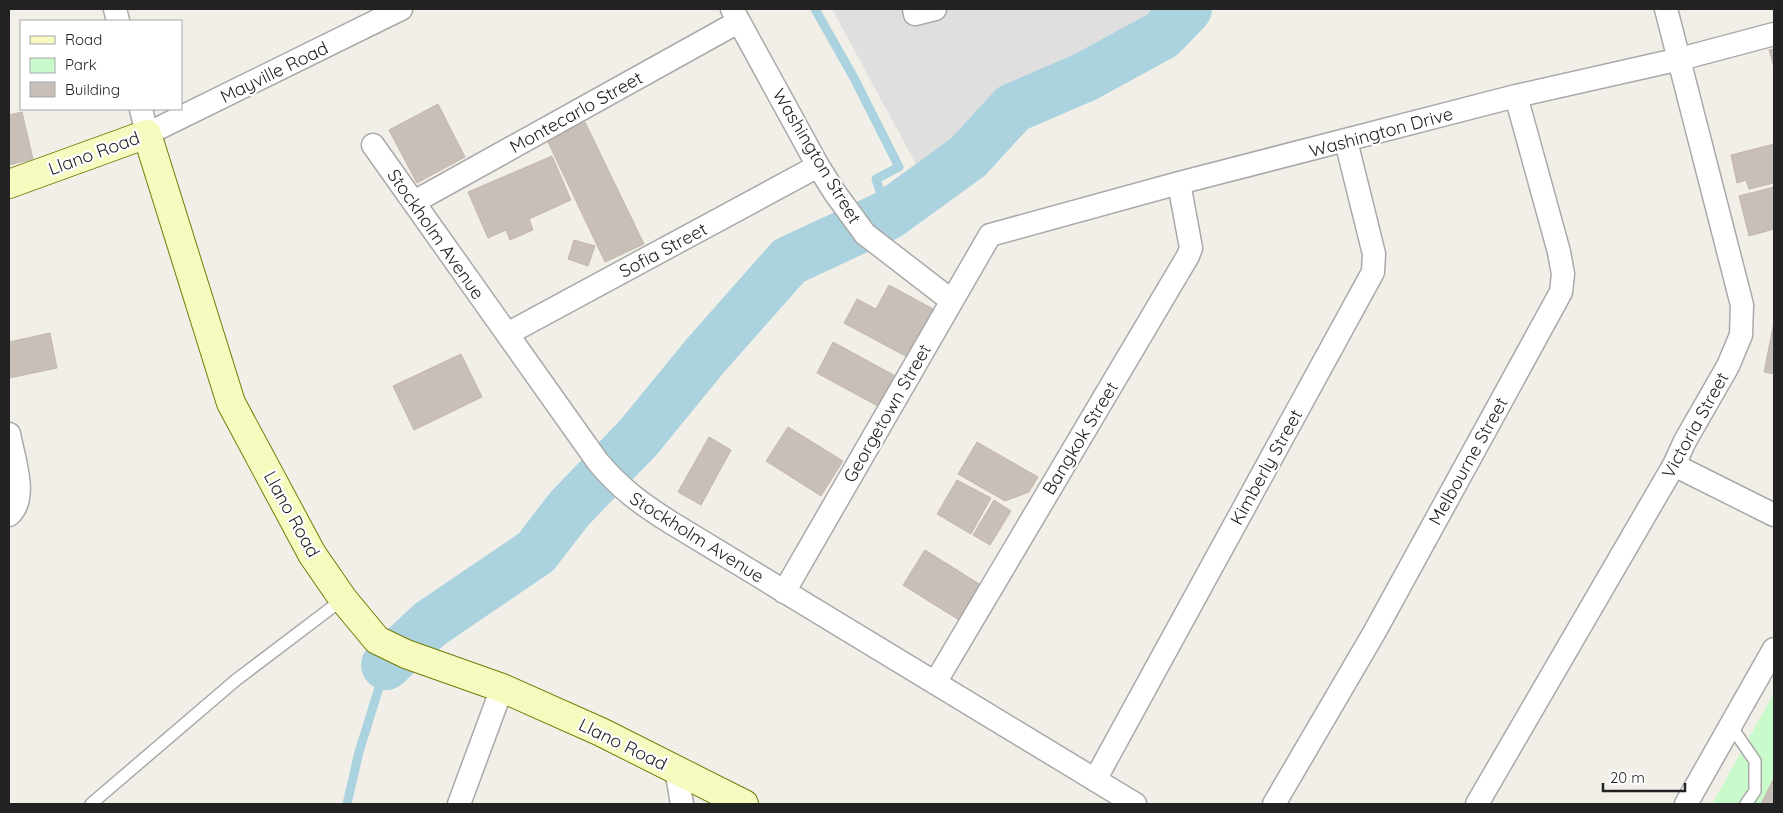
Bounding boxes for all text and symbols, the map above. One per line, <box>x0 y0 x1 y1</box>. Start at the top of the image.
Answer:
legend <box>20 20 182 110</box>
text: Road <box>65 30 102 49</box>
street label: Mayville Road <box>216 36 332 108</box>
text: Park <box>65 55 97 74</box>
street label: Montecarlo Street <box>506 66 646 158</box>
text: Building <box>65 80 120 99</box>
street label: Washington Street <box>768 84 866 228</box>
street label: Washington Drive <box>1307 102 1455 162</box>
street label: Llano Road <box>45 126 143 180</box>
street label: Stockholm Avenue <box>382 164 490 304</box>
street label: Sofia Street <box>615 217 711 283</box>
street label: Georgetown Street <box>838 340 936 486</box>
street label: Victoria Street <box>1656 368 1734 482</box>
street label: Bangkok Street <box>1037 377 1123 499</box>
street label: Melbourne Street <box>1423 393 1513 529</box>
street label: Kimberly Street <box>1225 405 1307 529</box>
street label: Llano Road <box>259 467 325 561</box>
street label: Stockholm Avenue <box>626 486 768 588</box>
street label: Llano Road <box>575 713 671 775</box>
scale bar <box>1603 760 1686 792</box>
text: 20 m <box>1610 768 1645 787</box>

